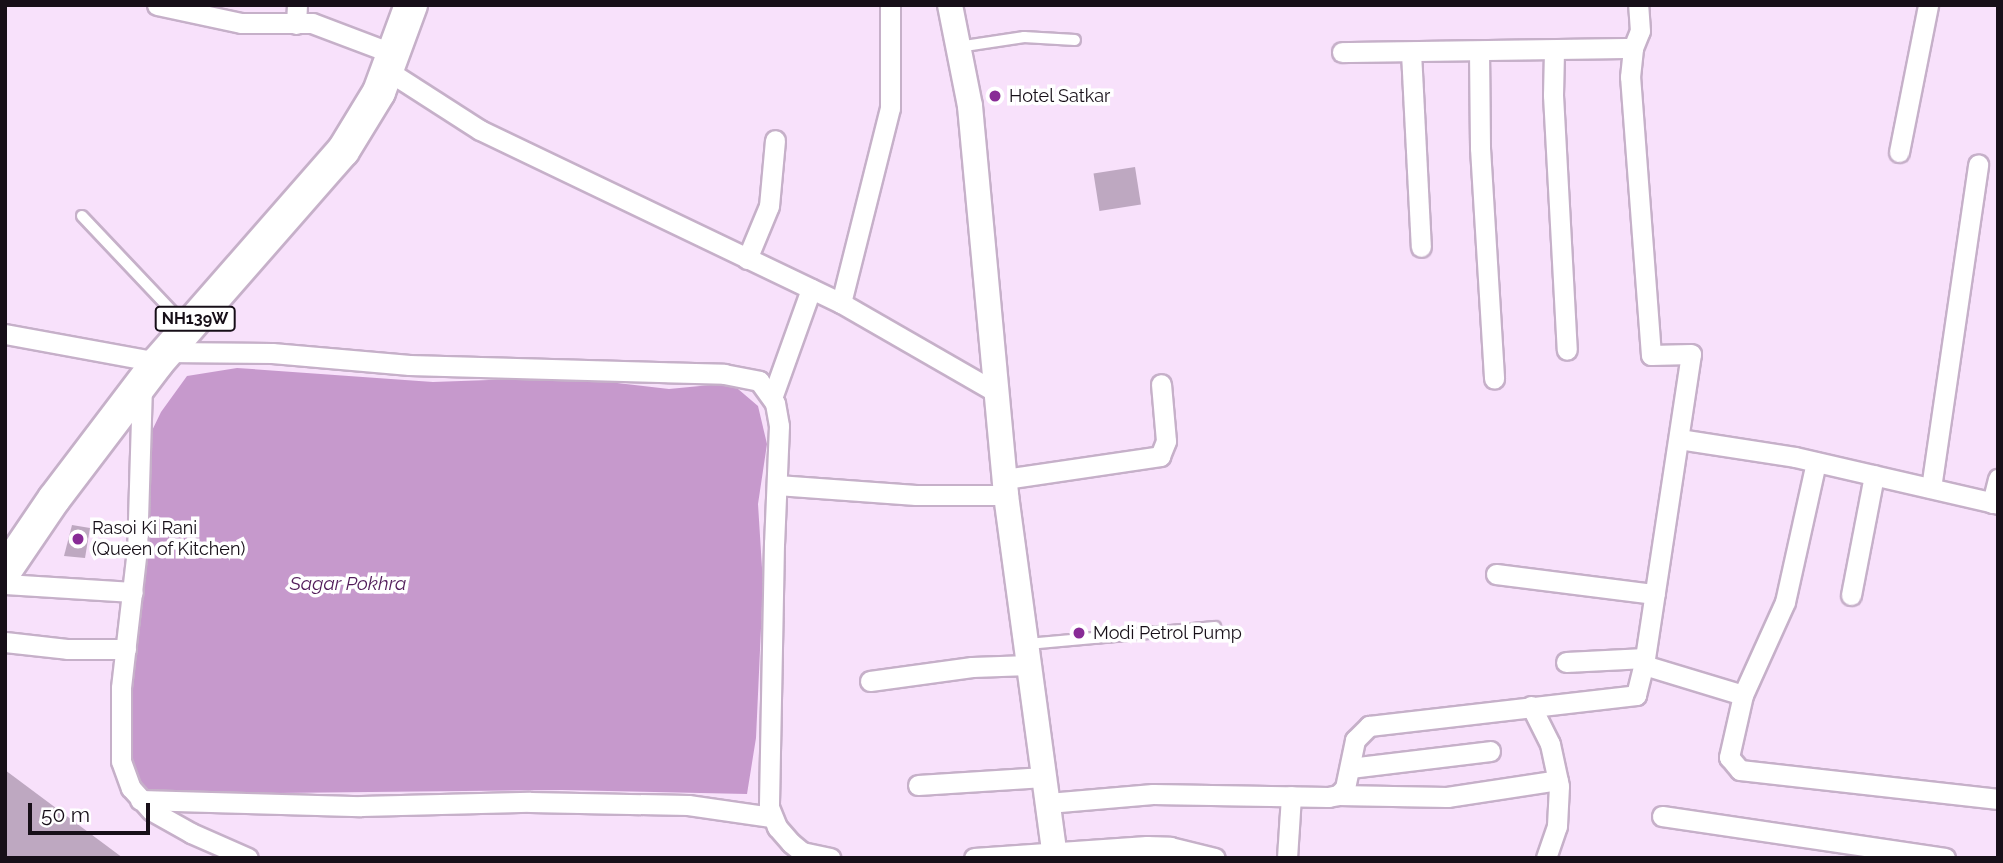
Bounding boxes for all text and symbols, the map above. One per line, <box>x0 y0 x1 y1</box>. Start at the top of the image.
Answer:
place label: Hotel Satkar <box>1009 85 1111 107</box>
marker: Hotel Satkar <box>987 88 1003 104</box>
road number: NH139W <box>153 306 237 332</box>
place label: Rasoi Ki Rani (Queen of Kitchen) <box>92 518 246 560</box>
marker: Rasoi Ki Rani (Queen of Kitchen) <box>70 531 86 547</box>
water label: Sagar Pokhra <box>290 573 406 595</box>
place label: Modi Petrol Pump <box>1093 622 1242 644</box>
marker: Modi Petrol Pump <box>1071 625 1087 641</box>
scale bar <box>32 790 154 834</box>
text: 50 m <box>41 802 90 827</box>

